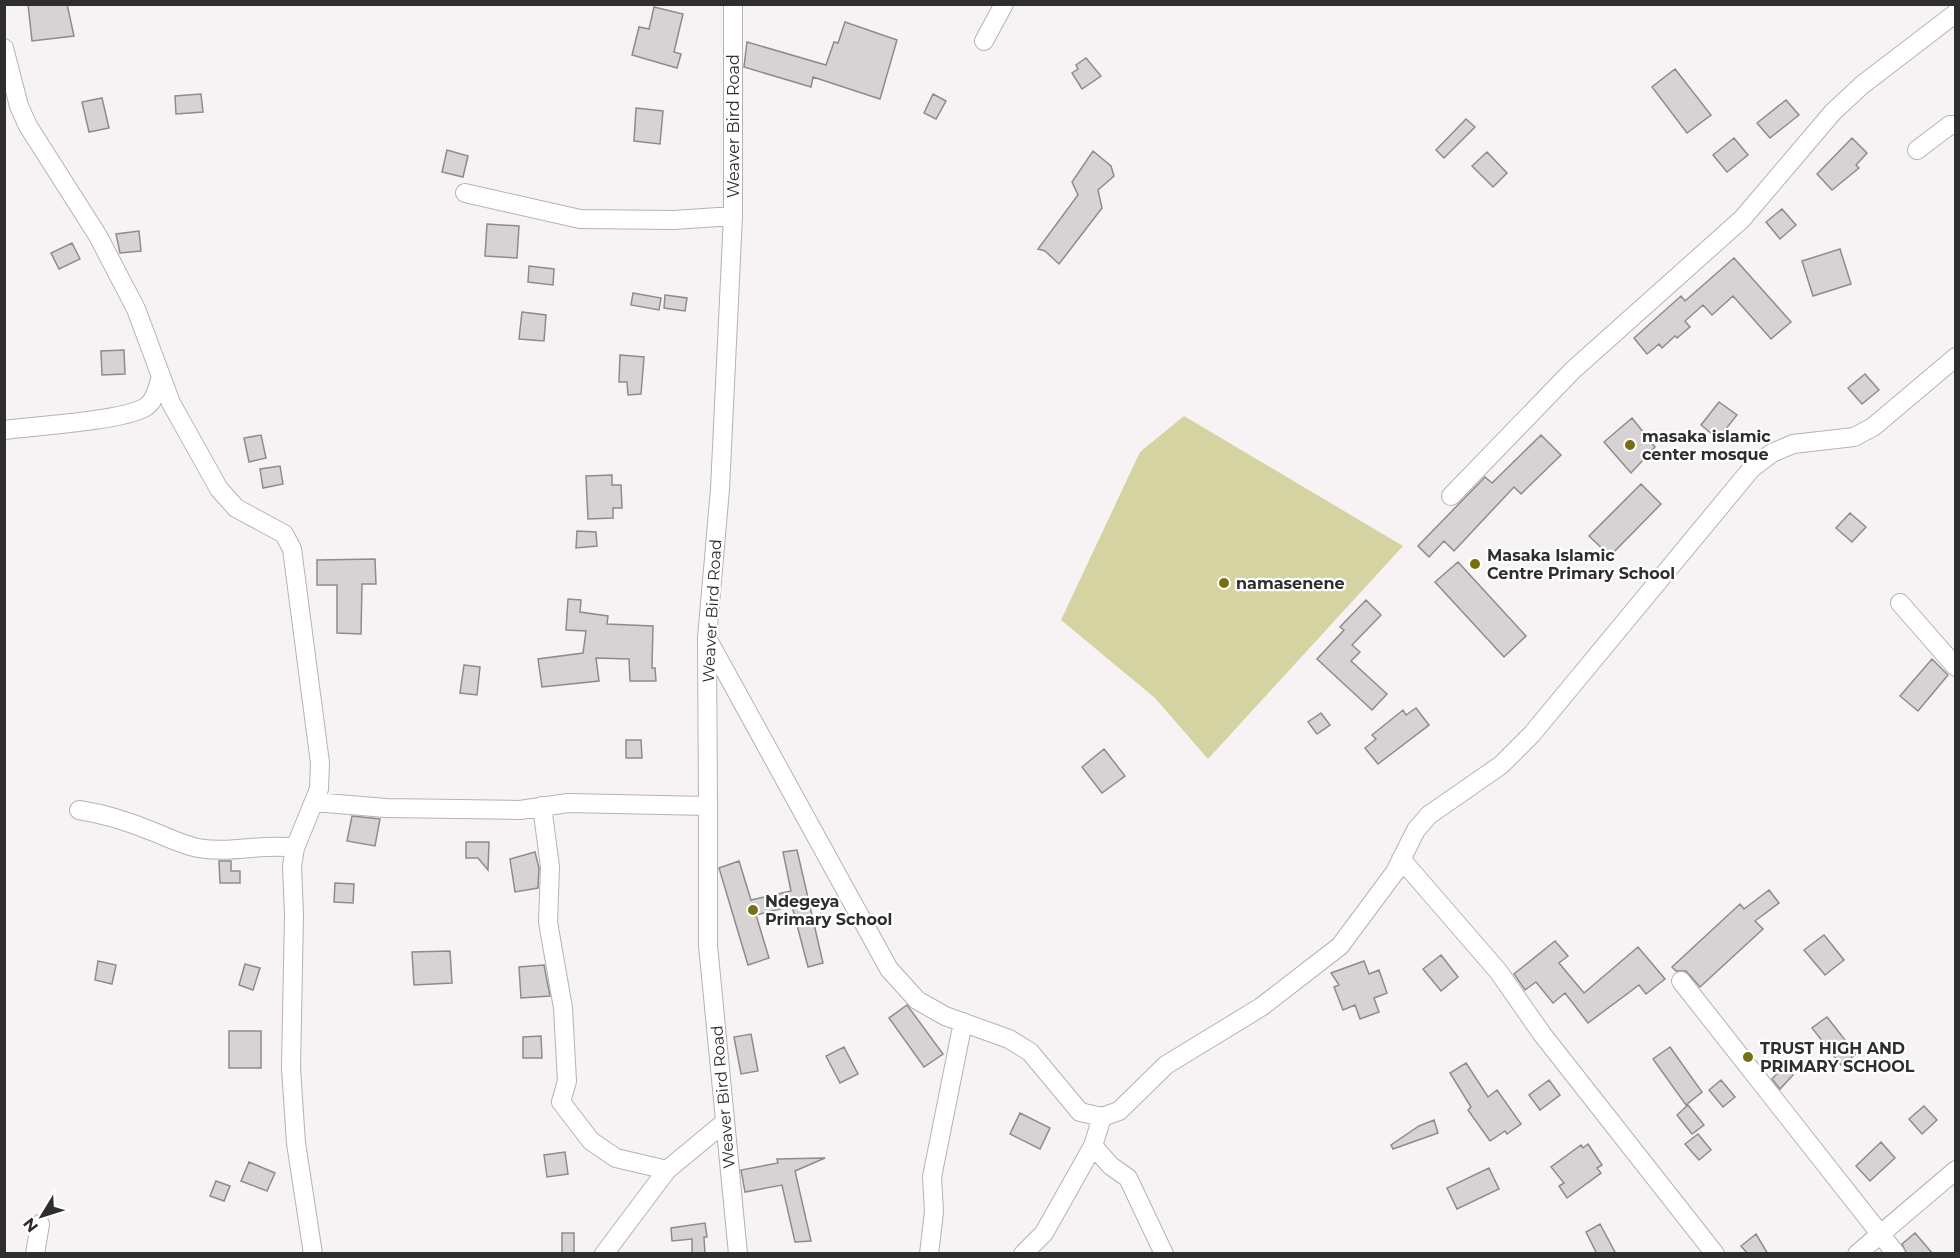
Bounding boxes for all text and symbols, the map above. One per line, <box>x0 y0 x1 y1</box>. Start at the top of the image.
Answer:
street label: Weaver Bird Road <box>724 54 743 198</box>
place label: masaka islamic center mosque <box>1642 427 1771 464</box>
marker: masaka islamic center mosque <box>1623 438 1637 452</box>
street label: Weaver Bird Road <box>699 539 725 683</box>
place label: Masaka Islamic Centre Primary School <box>1487 546 1675 583</box>
marker: Masaka Islamic Centre Primary School <box>1468 557 1482 571</box>
place label: namasenene <box>1236 574 1345 593</box>
marker: namasenene <box>1217 576 1231 590</box>
place label: Ndegeya Primary School <box>765 892 892 929</box>
marker: Ndegeya Primary School <box>746 903 760 917</box>
street label: Weaver Bird Road <box>707 1025 739 1169</box>
place label: TRUST HIGH AND PRIMARY SCHOOL <box>1760 1039 1915 1076</box>
marker: TRUST HIGH AND PRIMARY SCHOOL <box>1741 1050 1755 1064</box>
north arrow <box>12 1186 72 1246</box>
text: N <box>19 1214 42 1236</box>

